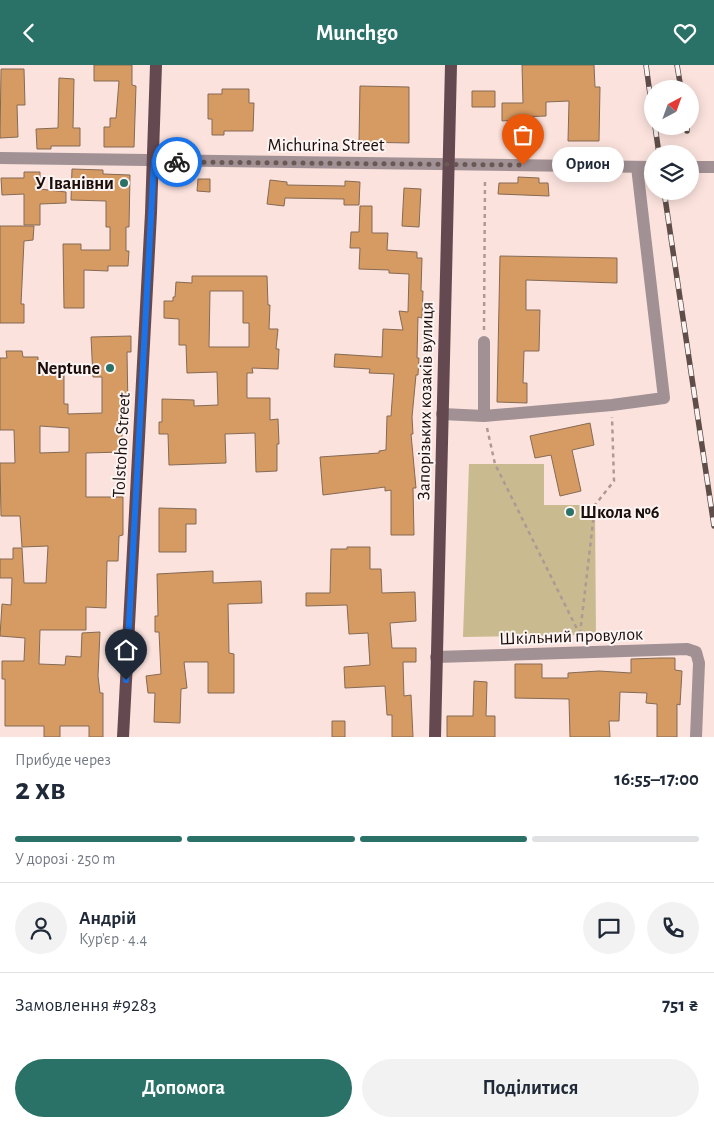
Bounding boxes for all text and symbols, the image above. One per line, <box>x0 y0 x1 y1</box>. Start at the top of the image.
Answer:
icon: back <box>15 19 43 47</box>
icon: heart <box>671 19 699 47</box>
text: Munchgo <box>316 22 398 44</box>
north arrow <box>644 80 699 135</box>
map controls <box>644 80 699 200</box>
pin <box>502 114 544 165</box>
icon: bag <box>509 121 537 149</box>
courier <box>152 137 202 187</box>
street label: Michurina Street <box>268 137 385 155</box>
button: layers <box>644 145 699 200</box>
callout: Орион <box>553 147 626 183</box>
icon: bike <box>163 148 191 176</box>
text: Орион <box>566 156 610 172</box>
place label: У Іванівни <box>35 175 114 193</box>
marker: У Іванівни <box>118 177 130 189</box>
street label: Запорізьких козаків вулиця <box>415 302 437 501</box>
place label: Neptune <box>37 360 100 378</box>
marker: Neptune <box>104 362 116 374</box>
street label: Tolstoho Street <box>110 392 134 498</box>
place label: Школа №6 <box>580 504 660 522</box>
marker: Школа №6 <box>564 506 576 518</box>
street label: Шкільний провулок <box>499 625 644 649</box>
pin <box>105 629 147 680</box>
icon: home <box>112 636 140 664</box>
text: Прибуде через <box>15 752 111 768</box>
text: 16:55–17:00 <box>614 770 699 789</box>
text: 2 хв <box>15 773 65 805</box>
text: У дорозі · 250 m <box>15 851 115 867</box>
button: person <box>15 902 67 954</box>
button: chat <box>583 902 635 954</box>
button: phone <box>647 902 699 954</box>
text: Андрій <box>79 909 136 928</box>
text: Кур’єр · 4.4 <box>79 931 147 947</box>
text: Замовлення #9283 <box>15 996 156 1015</box>
text: 751 ₴ <box>662 996 699 1015</box>
button: Допомога <box>15 1059 352 1117</box>
button: Поділитися <box>362 1059 699 1117</box>

